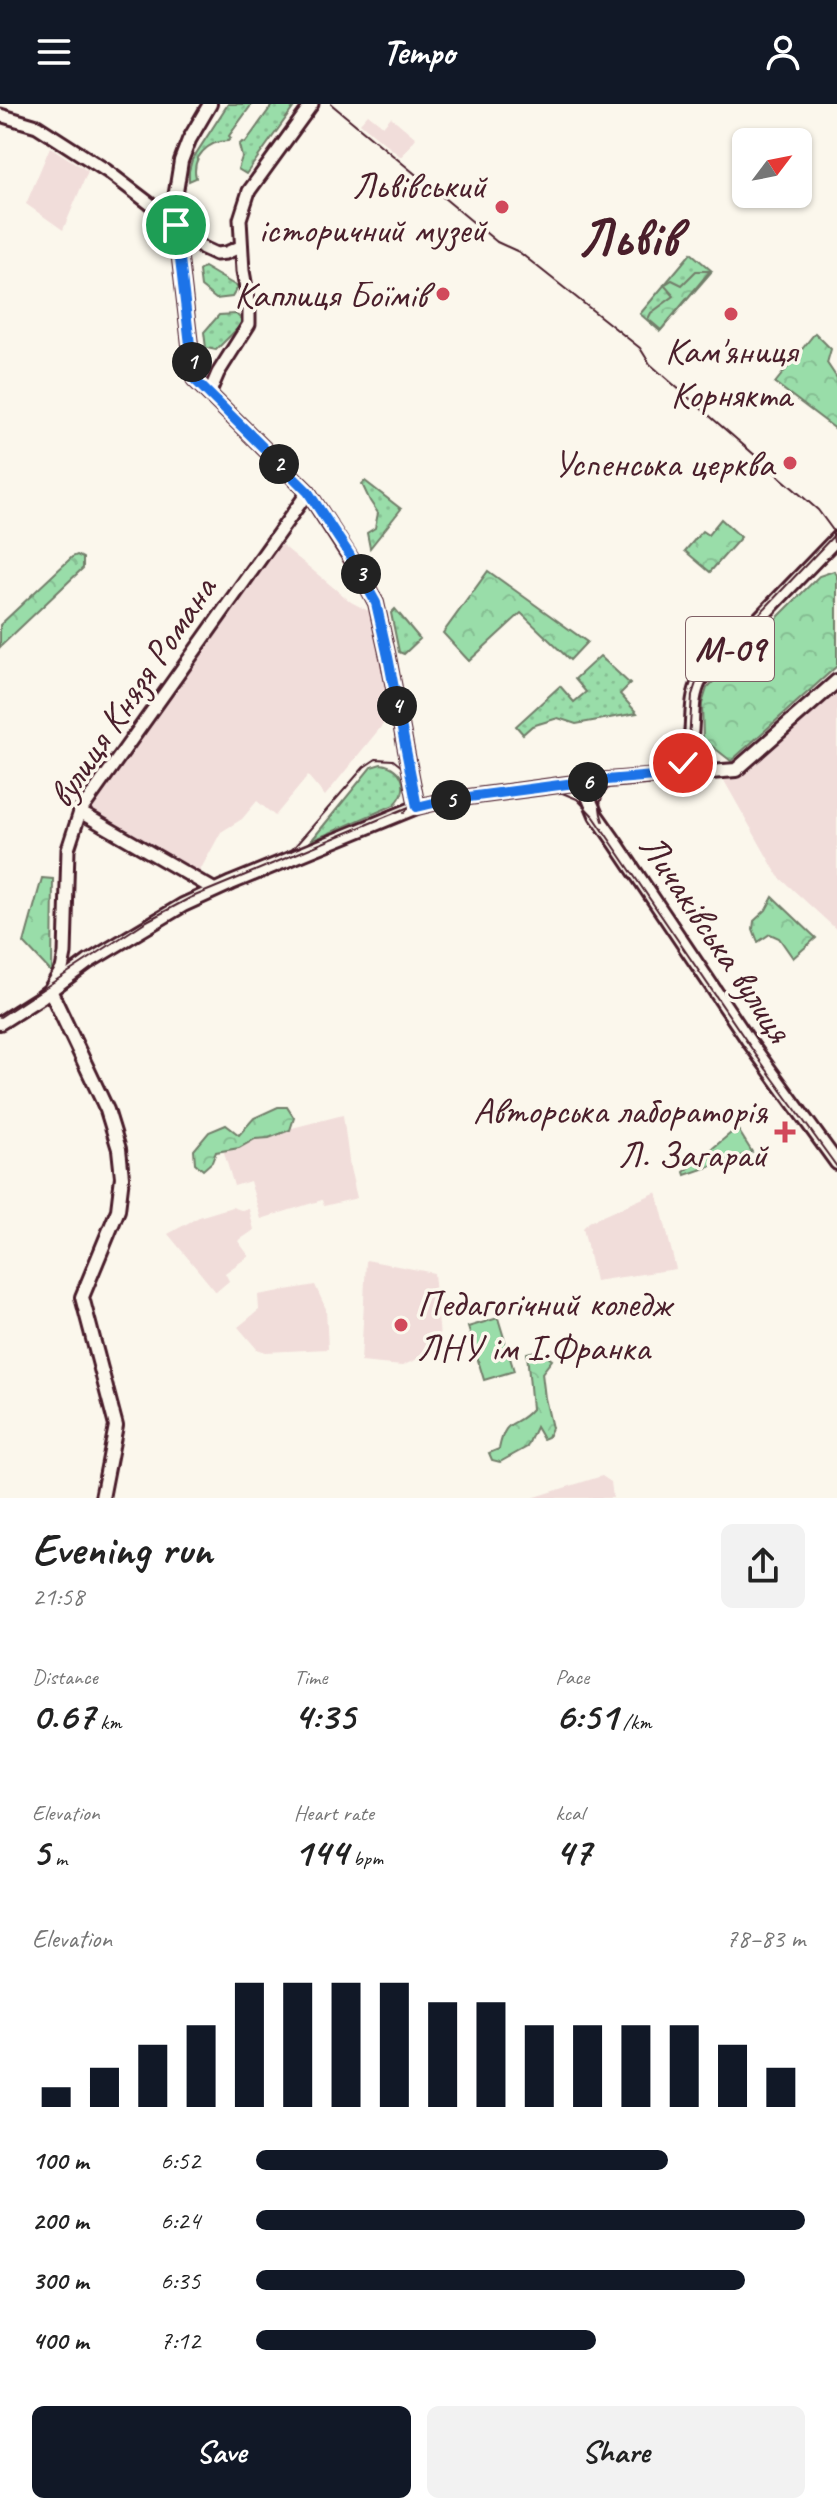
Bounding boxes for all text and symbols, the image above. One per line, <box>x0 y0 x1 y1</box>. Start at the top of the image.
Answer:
text: Tempo <box>382 29 455 75</box>
icon: menu <box>32 30 76 74</box>
icon: person <box>761 30 805 74</box>
north arrow <box>732 128 812 208</box>
map controls <box>732 128 812 208</box>
place label: Львівський історичний музей <box>258 162 488 253</box>
pin <box>142 191 210 259</box>
marker: Львівський історичний музей <box>493 198 511 216</box>
icon: arrive <box>154 203 198 247</box>
district label: Львів <box>577 203 691 271</box>
place label: Каплиця Боїмів <box>234 271 436 318</box>
marker: Каплиця Боїмів <box>434 285 452 303</box>
marker: Кам'яниця Корнякта <box>722 305 740 323</box>
place label: Кам'яниця Корнякта <box>665 327 800 418</box>
pin: 1 <box>172 342 212 382</box>
text: 1 <box>187 348 197 376</box>
place label: Успенська церква <box>553 440 776 487</box>
pin: 2 <box>259 444 299 484</box>
text: 2 <box>274 450 284 478</box>
marker: Успенська церква <box>781 454 799 472</box>
pin: 3 <box>341 554 381 594</box>
text: 3 <box>356 560 366 588</box>
street label: вулиця Князя Романа <box>37 565 228 816</box>
road number: М-09 <box>686 617 774 681</box>
pin: 4 <box>377 686 417 726</box>
text: 4 <box>392 692 402 720</box>
pin <box>649 729 717 797</box>
icon: check <box>661 741 705 785</box>
pin: 6 <box>568 762 608 802</box>
text: 6 <box>583 768 593 796</box>
pin: 5 <box>431 780 471 820</box>
text: 5 <box>446 786 456 814</box>
street label: Личаківська вулиця <box>629 825 804 1052</box>
place label: Авторська лабораторія Л. Загарай <box>473 1087 769 1178</box>
marker: Авторська лабораторія Л. Загарай <box>774 1121 796 1143</box>
place label: Педагогічний коледж ЛНУ ім І.Франка <box>417 1280 675 1371</box>
marker: Педагогічний коледж ЛНУ ім І.Франка <box>392 1316 410 1334</box>
text: Evening run <box>32 1522 212 1577</box>
button: share <box>721 1524 805 1608</box>
text: 21:58 <box>32 1580 84 1613</box>
text: Distance <box>32 1663 98 1691</box>
text: Time <box>294 1663 327 1691</box>
text: Pace <box>555 1663 589 1691</box>
text: 0.67 <box>32 1691 95 1741</box>
text: 4:35 <box>294 1691 355 1741</box>
text: 6:51 <box>555 1691 617 1741</box>
text: km <box>95 1708 121 1736</box>
text: /km <box>617 1708 652 1736</box>
text: Elevation <box>32 1799 100 1827</box>
text: Heart rate <box>294 1799 374 1827</box>
text: kcal <box>555 1799 584 1827</box>
text: 5 <box>32 1827 49 1877</box>
text: 144 <box>294 1827 348 1877</box>
text: 47 <box>555 1827 591 1877</box>
text: m <box>49 1844 67 1872</box>
text: bpm <box>348 1844 383 1872</box>
text: Elevation <box>32 1922 112 1955</box>
text: 78–83 m <box>726 1922 805 1955</box>
text: 100 m <box>32 2144 88 2177</box>
text: 6:52 <box>160 2144 200 2177</box>
text: 200 m <box>32 2204 88 2237</box>
text: 6:24 <box>160 2204 200 2237</box>
text: 300 m <box>32 2264 88 2297</box>
text: 6:35 <box>160 2264 200 2297</box>
text: 400 m <box>32 2324 88 2357</box>
text: 7:12 <box>160 2324 200 2357</box>
button: Save <box>32 2406 411 2498</box>
button: Share <box>427 2406 805 2498</box>

